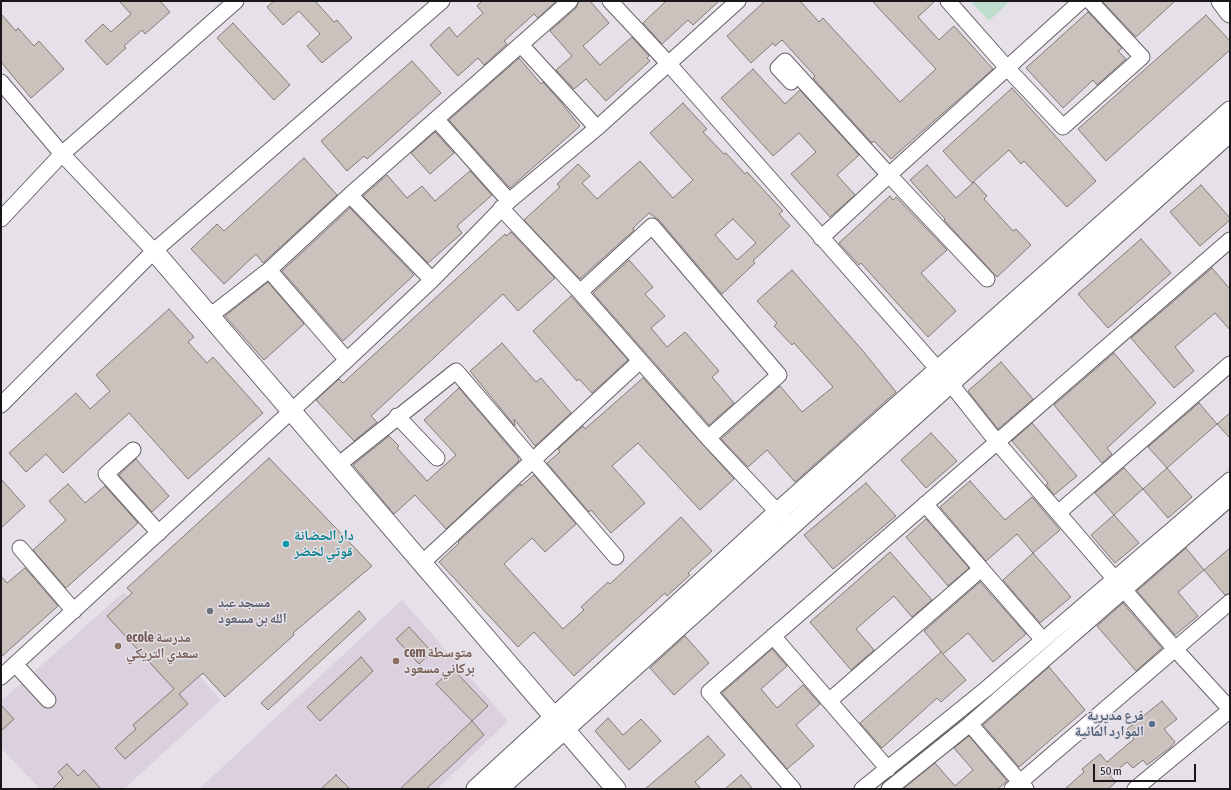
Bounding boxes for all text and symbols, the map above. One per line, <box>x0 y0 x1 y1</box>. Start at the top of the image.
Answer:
place label: دار الحضانة قوتي لخضر <box>294 528 354 560</box>
marker: دار الحضانة قوتي لخضر <box>281 539 291 549</box>
place label: مسجد عبد الله بن مسعود <box>218 595 287 628</box>
marker: مسجد عبد الله بن مسعود <box>205 606 215 616</box>
place label: ecole مدرسة سعدي التريكي <box>126 630 198 662</box>
marker: ecole مدرسة سعدي التريكي <box>113 641 123 651</box>
place label: cem متوسطة بركاني مسعود <box>404 645 475 678</box>
marker: cem متوسطة بركاني مسعود <box>391 656 401 666</box>
place label: فرع مديرية الموارد المائية <box>1075 708 1144 740</box>
marker: فرع مديرية الموارد المائية <box>1147 719 1157 729</box>
scale bar <box>1095 756 1198 782</box>
text: 50 m <box>1100 764 1122 778</box>

